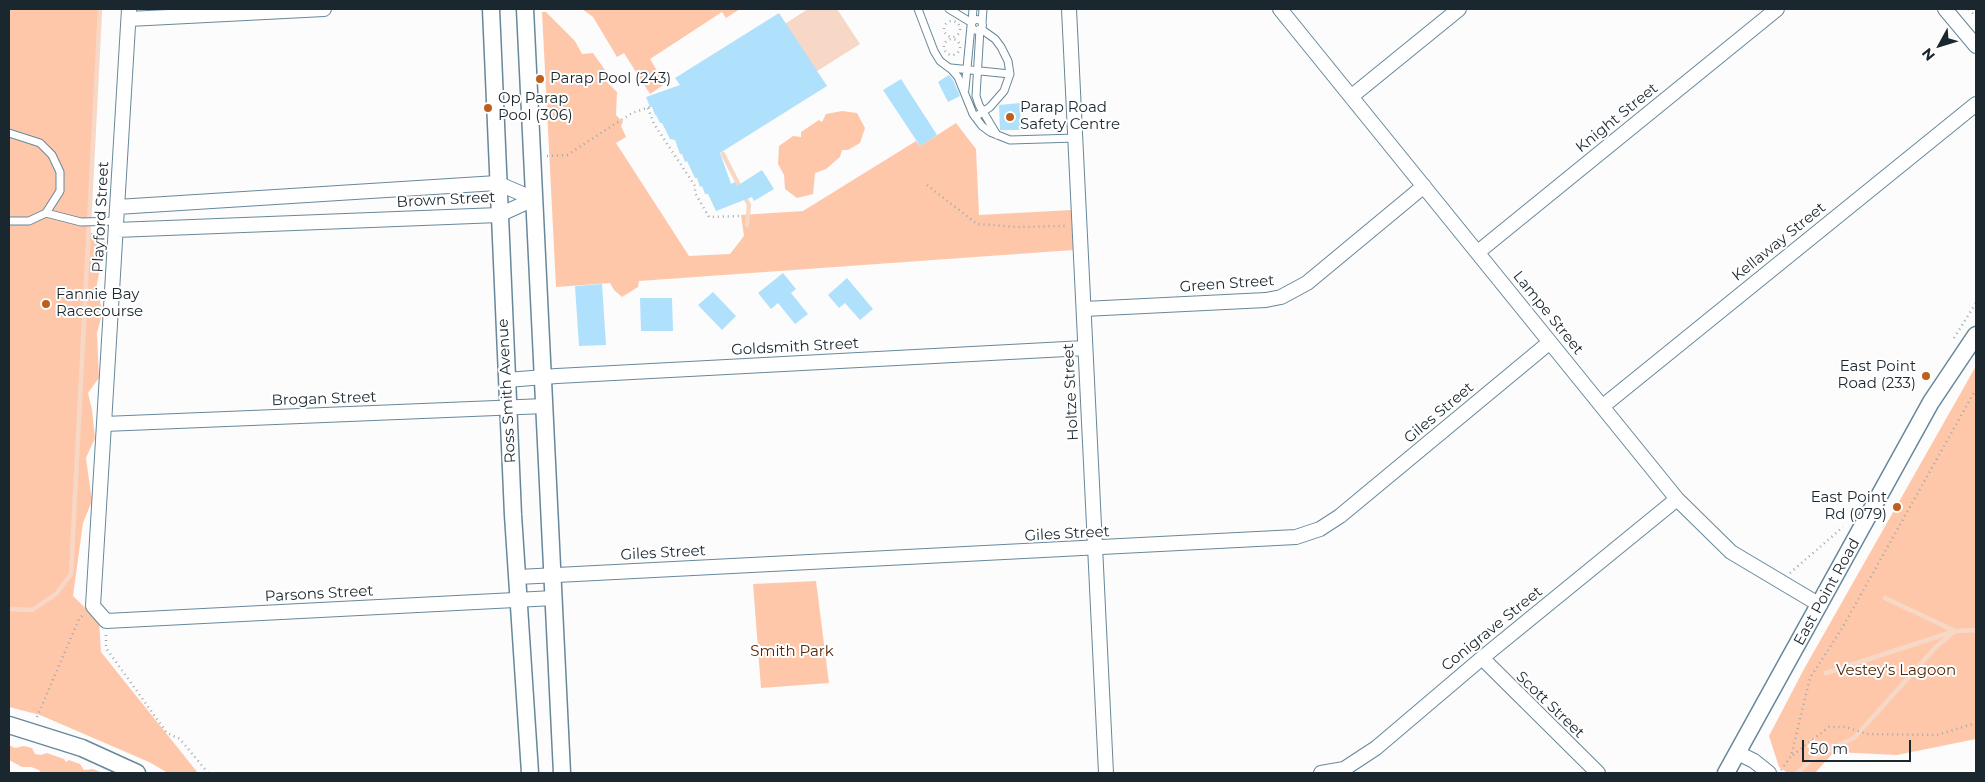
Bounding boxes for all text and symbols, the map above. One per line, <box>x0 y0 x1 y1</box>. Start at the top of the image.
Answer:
north arrow <box>1915 20 1965 70</box>
text: N <box>1918 44 1939 64</box>
place label: Parap Pool (243) <box>550 70 671 88</box>
marker: Parap Pool (243) <box>534 73 546 85</box>
street label: Knight Street <box>1572 79 1662 157</box>
place label: Op Parap Pool (306) <box>498 90 573 125</box>
place label: Parap Road Safety Centre <box>1020 99 1120 134</box>
marker: Op Parap Pool (306) <box>482 102 494 114</box>
marker: Parap Road Safety Centre <box>1004 111 1016 123</box>
street label: Playford Street <box>89 161 113 273</box>
street label: Brown Street <box>396 188 496 212</box>
street label: Kellaway Street <box>1729 199 1829 285</box>
street label: Lampe Street <box>1509 268 1587 358</box>
street label: Green Street <box>1179 272 1275 296</box>
place label: Fannie Bay Racecourse <box>56 286 143 321</box>
marker: Fannie Bay Racecourse <box>40 298 52 310</box>
street label: Ross Smith Avenue <box>494 318 520 464</box>
street label: Goldsmith Street <box>731 335 859 359</box>
street label: Holtze Street <box>1059 343 1083 441</box>
place label: East Point Road (233) <box>1838 358 1916 393</box>
marker: East Point Road (233) <box>1920 370 1932 382</box>
street label: Giles Street <box>1401 379 1477 447</box>
street label: Brogan Street <box>271 388 377 410</box>
place label: East Point Rd (079) <box>1811 489 1887 524</box>
marker: East Point Rd (079) <box>1891 501 1903 513</box>
street label: Giles Street <box>1024 523 1110 545</box>
street label: East Point Road <box>1790 535 1864 649</box>
street label: Giles Street <box>620 542 706 564</box>
street label: Parsons Street <box>264 582 374 606</box>
street label: Conigrave Street <box>1438 583 1546 675</box>
park label: Smith Park <box>750 643 834 661</box>
park label: Vestey's Lagoon <box>1836 662 1956 680</box>
street label: Scott Street <box>1512 668 1588 742</box>
scale bar <box>1805 730 1914 762</box>
text: 50 m <box>1810 739 1848 758</box>

